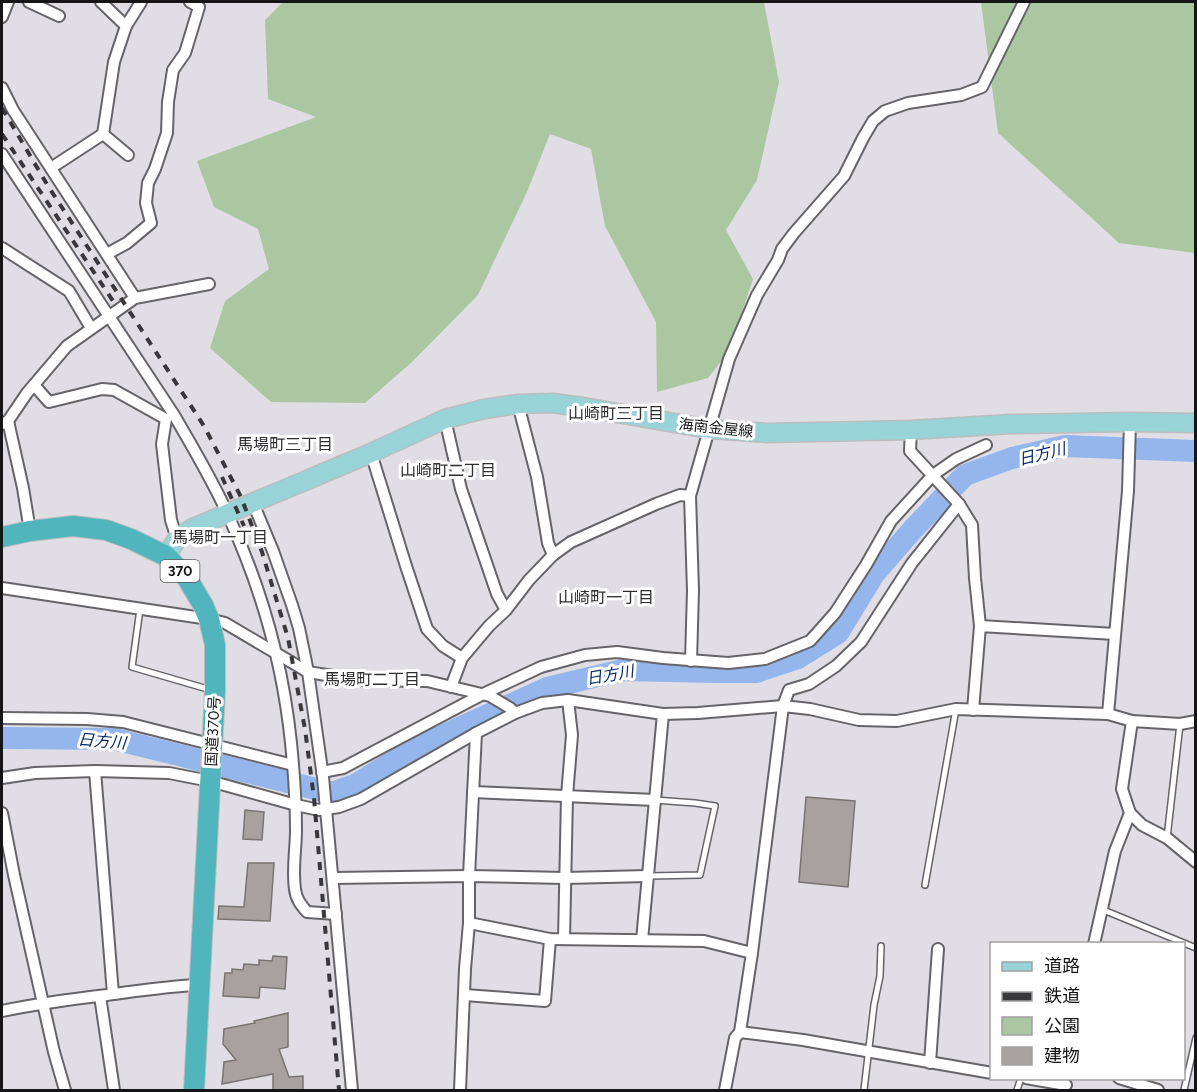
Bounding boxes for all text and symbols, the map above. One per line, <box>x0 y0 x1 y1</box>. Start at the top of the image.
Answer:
district label: 山崎町三丁目 <box>568 404 664 423</box>
street label: 海南金屋線 <box>678 415 754 441</box>
district label: 馬場町三丁目 <box>237 435 333 454</box>
water label: 日方川 <box>1016 438 1070 469</box>
district label: 山崎町二丁目 <box>400 461 496 480</box>
district label: 馬場町一丁目 <box>172 528 268 547</box>
road number: 370 <box>160 560 200 582</box>
district label: 山崎町一丁目 <box>558 588 654 607</box>
water label: 日方川 <box>585 661 637 689</box>
district label: 馬場町二丁目 <box>324 670 420 689</box>
street label: 国道370号 <box>202 695 224 767</box>
water label: 日方川 <box>77 729 129 753</box>
legend <box>990 942 1185 1080</box>
text: 道路 <box>1044 955 1080 977</box>
text: 鉄道 <box>1044 985 1080 1007</box>
text: 公園 <box>1044 1015 1080 1037</box>
text: 建物 <box>1044 1045 1080 1067</box>

